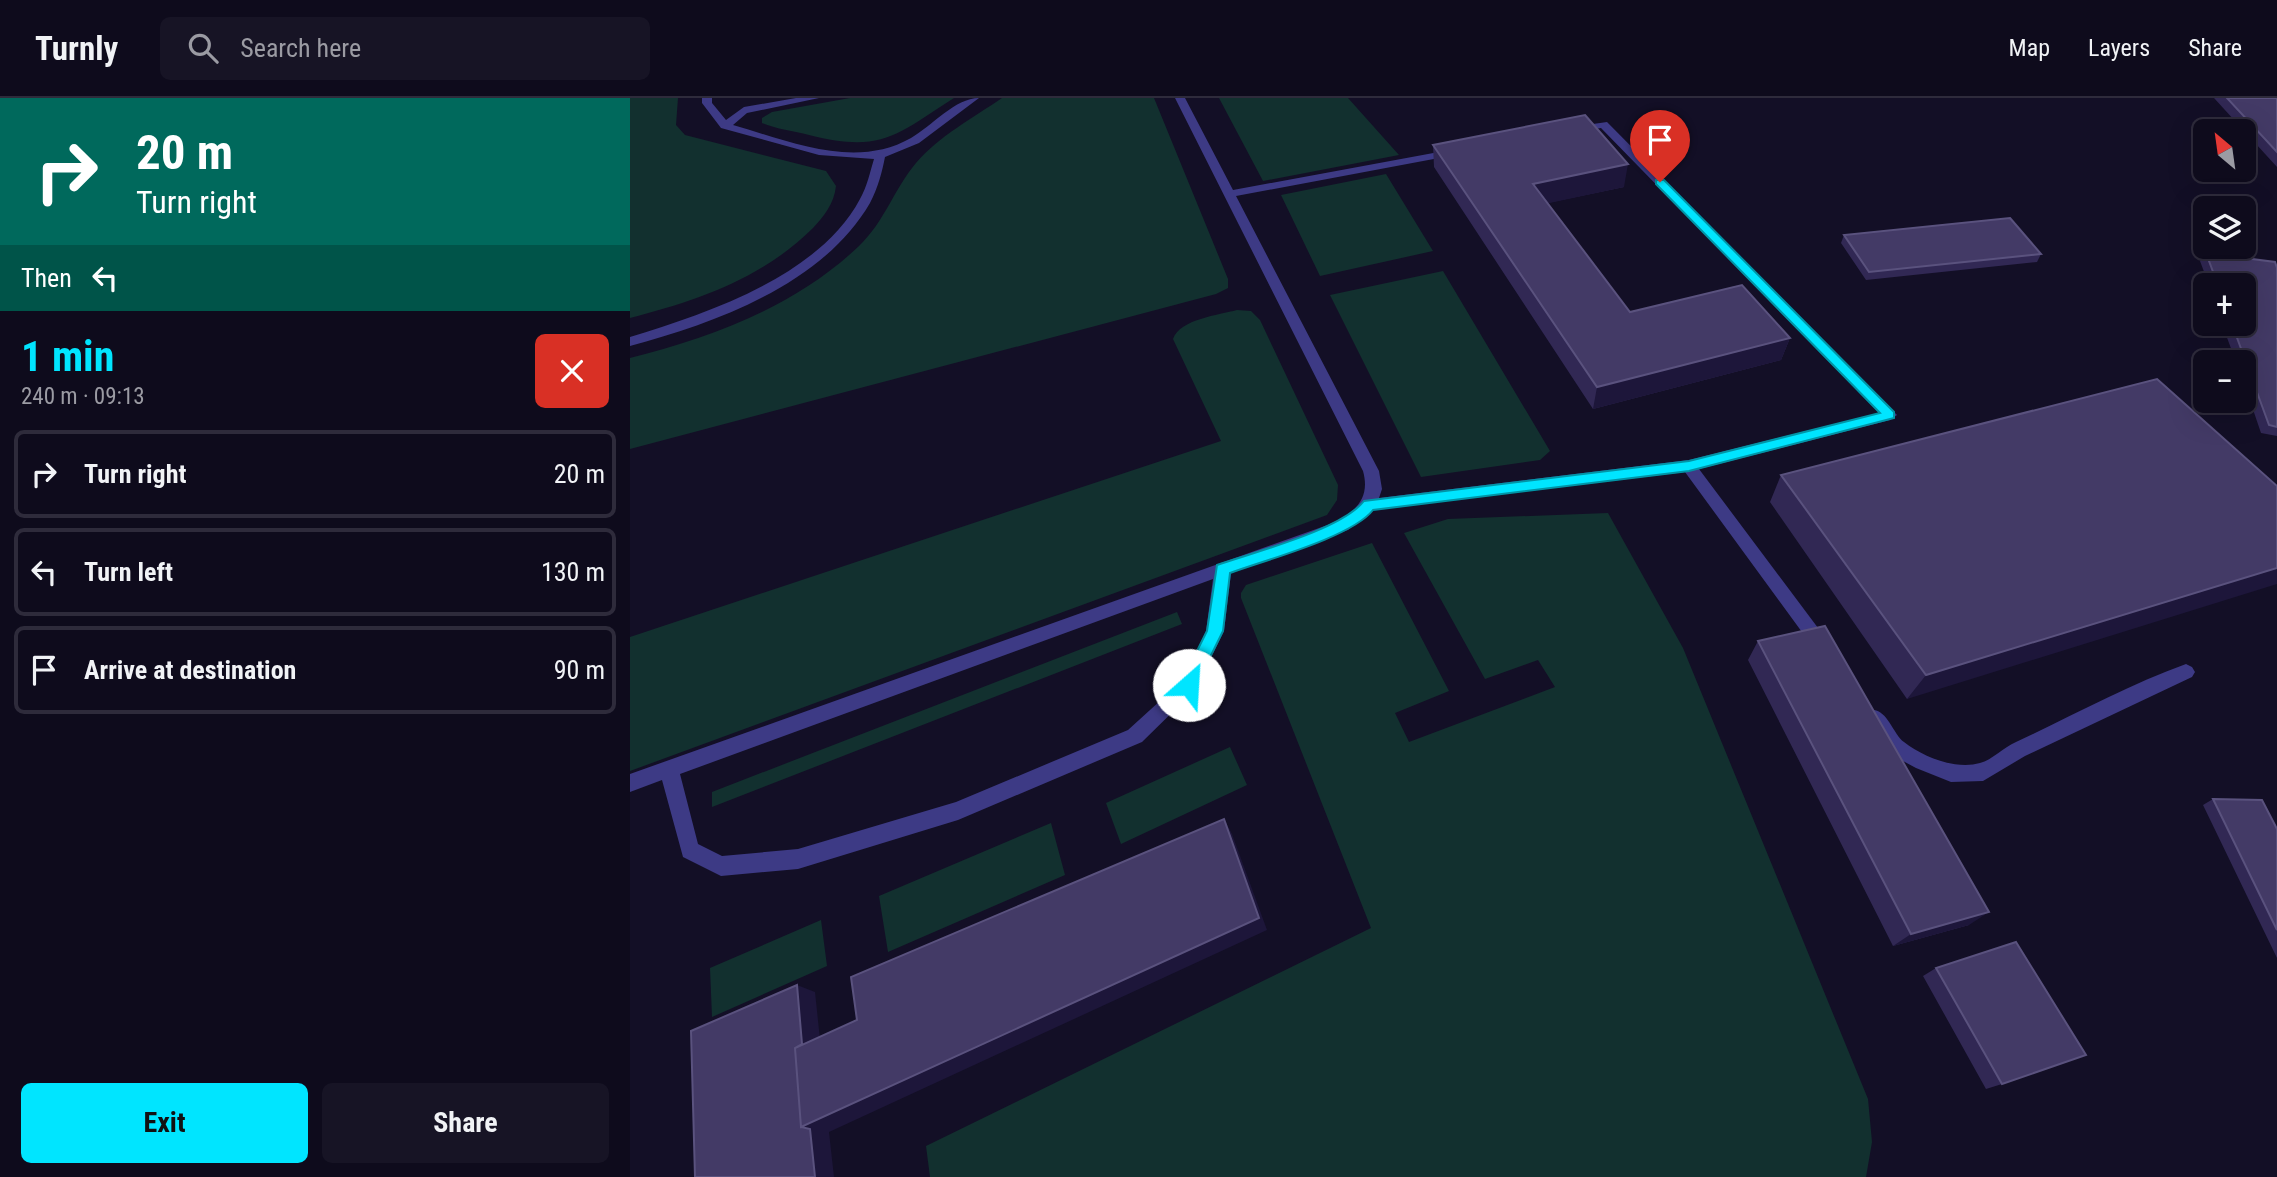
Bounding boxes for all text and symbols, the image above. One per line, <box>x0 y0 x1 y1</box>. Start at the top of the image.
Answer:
search box <box>160 17 650 80</box>
text: Turnly <box>35 29 118 68</box>
icon: search <box>184 29 222 67</box>
text: Search here <box>240 33 361 63</box>
text: Map <box>2009 34 2050 62</box>
text: Layers <box>2088 34 2150 62</box>
text: Share <box>2188 34 2242 62</box>
pin <box>1630 110 1690 182</box>
north arrow <box>2193 119 2256 182</box>
map controls <box>2193 119 2256 413</box>
icon: arrive <box>1641 121 1679 159</box>
text: 20 m <box>136 124 233 181</box>
icon: right <box>21 126 112 217</box>
text: Turn right <box>136 183 257 221</box>
button: layers <box>2193 196 2256 259</box>
icon: left <box>86 259 124 297</box>
text: Then <box>21 263 72 293</box>
button: + <box>2193 273 2256 336</box>
text: 1 min <box>21 332 114 381</box>
button: close <box>535 334 609 408</box>
button: − <box>2193 350 2256 413</box>
text: 240 m · 09:13 <box>21 383 145 410</box>
icon: right <box>25 455 63 493</box>
text: Turn right <box>84 459 186 489</box>
text: 20 m <box>554 459 605 489</box>
icon: left <box>25 553 63 591</box>
text: Turn left <box>84 557 173 587</box>
text: 130 m <box>541 557 605 587</box>
position arrow <box>1152 648 1226 722</box>
icon: arrive <box>25 651 63 689</box>
text: Arrive at destination <box>84 655 296 685</box>
text: 90 m <box>554 655 605 685</box>
button: Exit <box>21 1083 308 1163</box>
button: Share <box>322 1083 609 1163</box>

